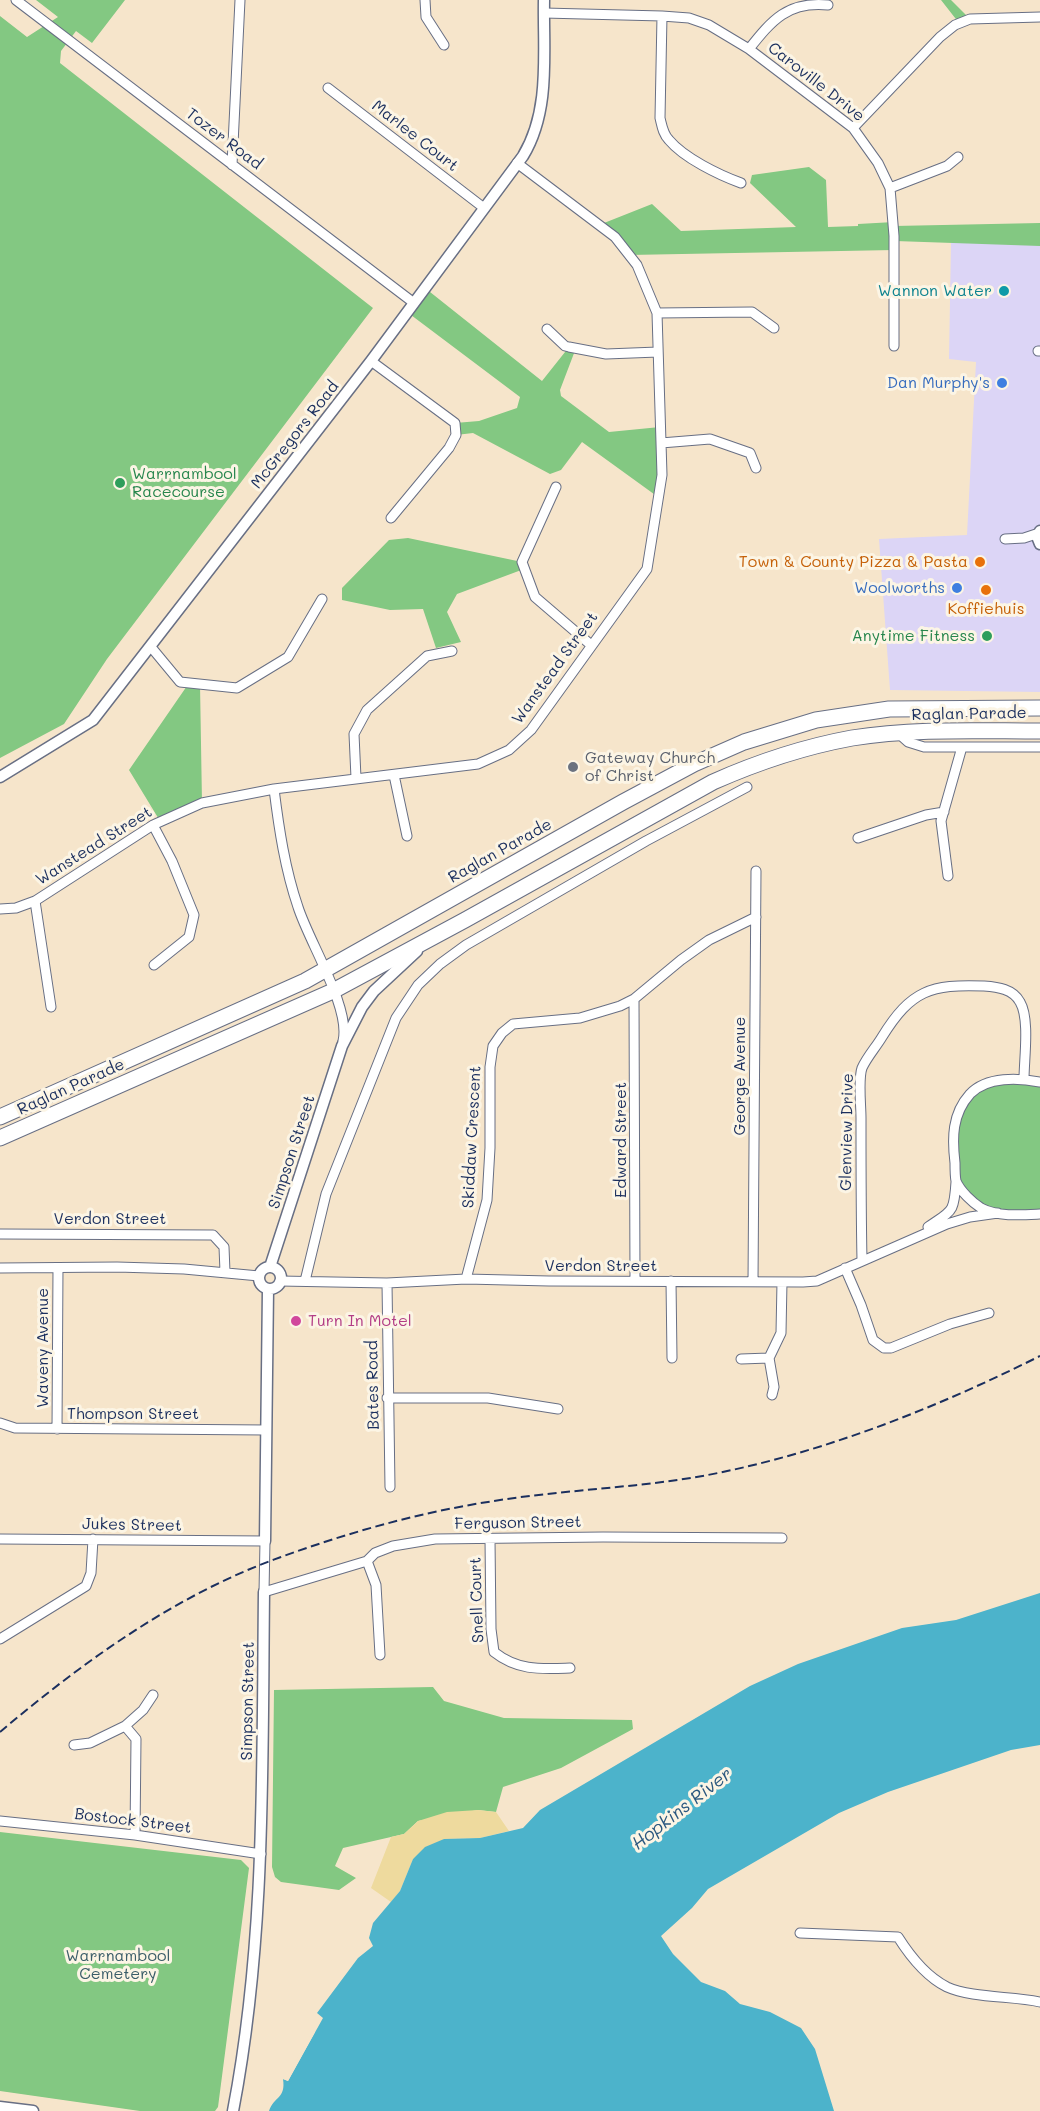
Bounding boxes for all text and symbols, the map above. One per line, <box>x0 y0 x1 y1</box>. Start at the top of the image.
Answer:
street label: Caroville Drive <box>764 38 868 126</box>
street label: Marlee Court <box>368 96 462 176</box>
street label: Tozer Road <box>182 104 266 174</box>
place label: Wannon Water <box>878 281 992 301</box>
marker: Wannon Water <box>997 284 1011 298</box>
place label: Dan Murphy's <box>887 373 990 393</box>
marker: Dan Murphy's <box>995 376 1009 390</box>
street label: McGregors Road <box>247 377 343 493</box>
place label: Warrnambool Racecourse <box>132 464 237 502</box>
marker: Warrnambool Racecourse <box>113 476 127 490</box>
place label: Town & County Pizza & Pasta <box>739 552 968 572</box>
marker: Town & County Pizza & Pasta <box>973 555 987 569</box>
place label: Woolworths <box>854 578 945 598</box>
marker: Woolworths <box>950 581 964 595</box>
marker: Koffiehuis <box>979 583 993 597</box>
place label: Koffiehuis <box>948 599 1024 619</box>
street label: Wanstead Street <box>508 608 602 728</box>
place label: Anytime Fitness <box>852 626 975 646</box>
marker: Anytime Fitness <box>980 629 994 643</box>
street label: Raglan Parade <box>911 703 1027 725</box>
place label: Gateway Church of Christ <box>585 748 715 786</box>
marker: Gateway Church of Christ <box>566 760 580 774</box>
street label: Wanstead Street <box>32 802 156 890</box>
street label: Raglan Parade <box>445 815 555 887</box>
street label: George Avenue <box>730 1017 750 1135</box>
street label: Raglan Parade <box>14 1055 128 1119</box>
street label: Skiddaw Crescent <box>459 1065 485 1209</box>
street label: Glenview Drive <box>836 1073 858 1191</box>
street label: Edward Street <box>611 1082 631 1198</box>
street label: Simpson Street <box>265 1093 319 1211</box>
street label: Verdon Street <box>54 1209 166 1229</box>
street label: Verdon Street <box>545 1256 657 1276</box>
street label: Waveny Avenue <box>33 1288 53 1408</box>
place label: Turn In Motel <box>308 1311 412 1331</box>
marker: Turn In Motel <box>289 1314 303 1328</box>
street label: Bates Road <box>363 1340 383 1430</box>
street label: Thompson Street <box>67 1404 199 1424</box>
street label: Ferguson Street <box>454 1512 582 1534</box>
street label: Jukes Street <box>82 1515 182 1535</box>
street label: Snell Court <box>466 1557 488 1643</box>
street label: Simpson Street <box>237 1641 259 1761</box>
water label: Hopkins River <box>628 1763 736 1855</box>
street label: Bostock Street <box>73 1804 193 1838</box>
park label: Warrnambool Cemetery <box>66 1946 170 1984</box>

